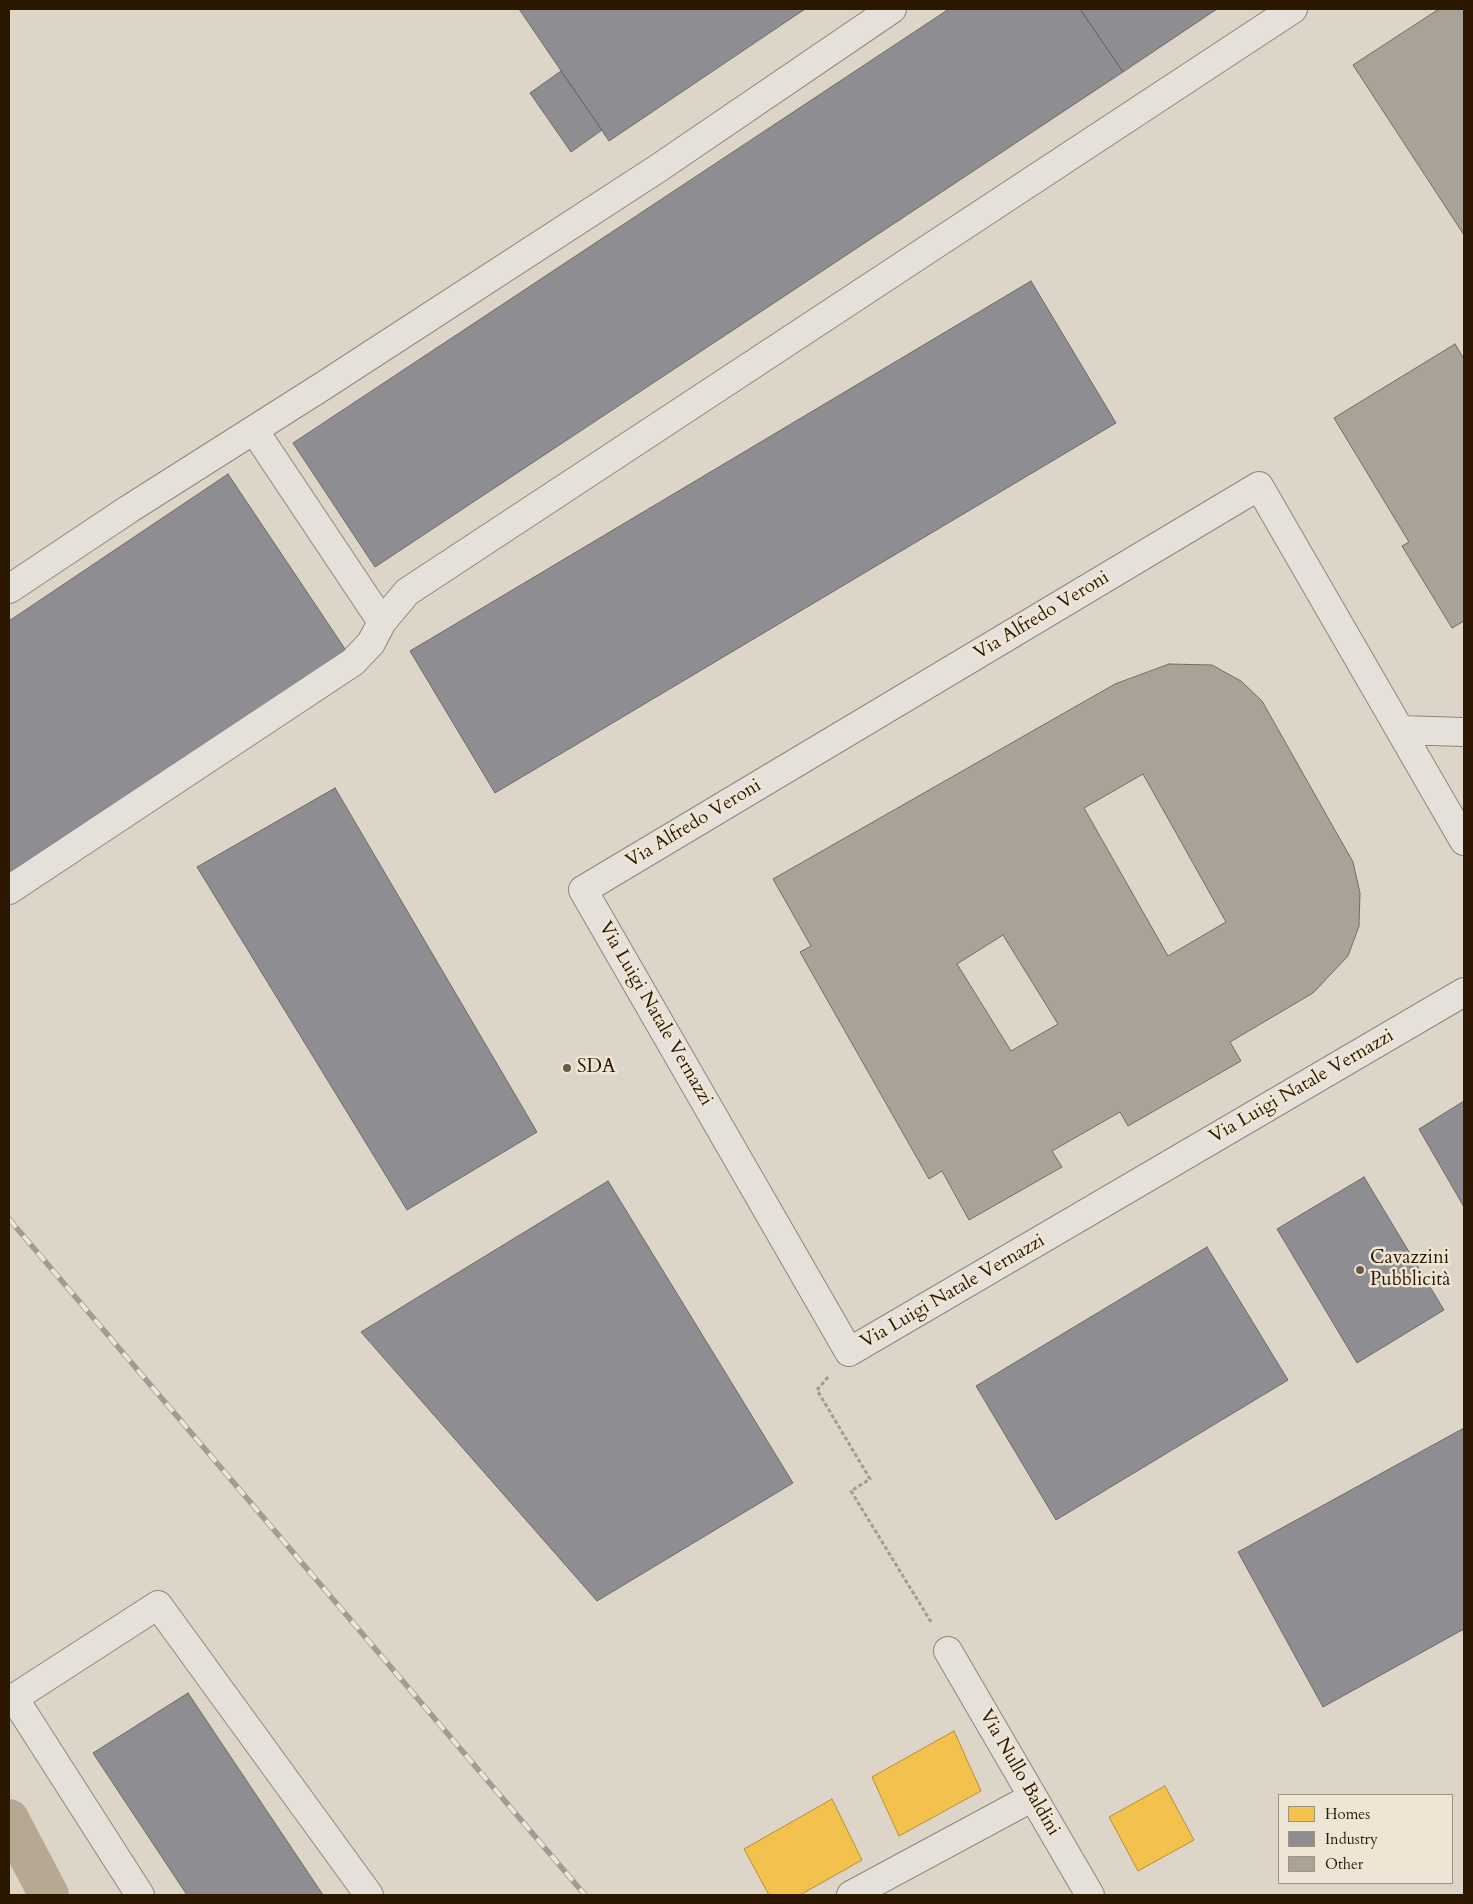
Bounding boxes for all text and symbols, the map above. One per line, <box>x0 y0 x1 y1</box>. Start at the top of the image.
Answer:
street label: Via Alfredo Veroni <box>970 567 1114 665</box>
street label: Via Alfredo Veroni <box>622 775 766 873</box>
street label: Via Luigi Natale Vernazzi <box>593 918 717 1110</box>
street label: Via Luigi Natale Vernazzi <box>1206 1025 1398 1149</box>
place label: SDA <box>577 1057 615 1079</box>
marker: SDA <box>561 1062 573 1074</box>
street label: Via Luigi Natale Vernazzi <box>857 1230 1049 1354</box>
place label: Cavazzini Pubblicità <box>1370 1248 1450 1292</box>
marker: Cavazzini Pubblicità <box>1354 1264 1366 1276</box>
street label: Via Nullo Baldini <box>974 1706 1064 1840</box>
legend <box>1278 1794 1453 1884</box>
text: Homes <box>1325 1804 1370 1824</box>
text: Industry <box>1325 1829 1378 1849</box>
text: Other <box>1325 1854 1363 1874</box>

